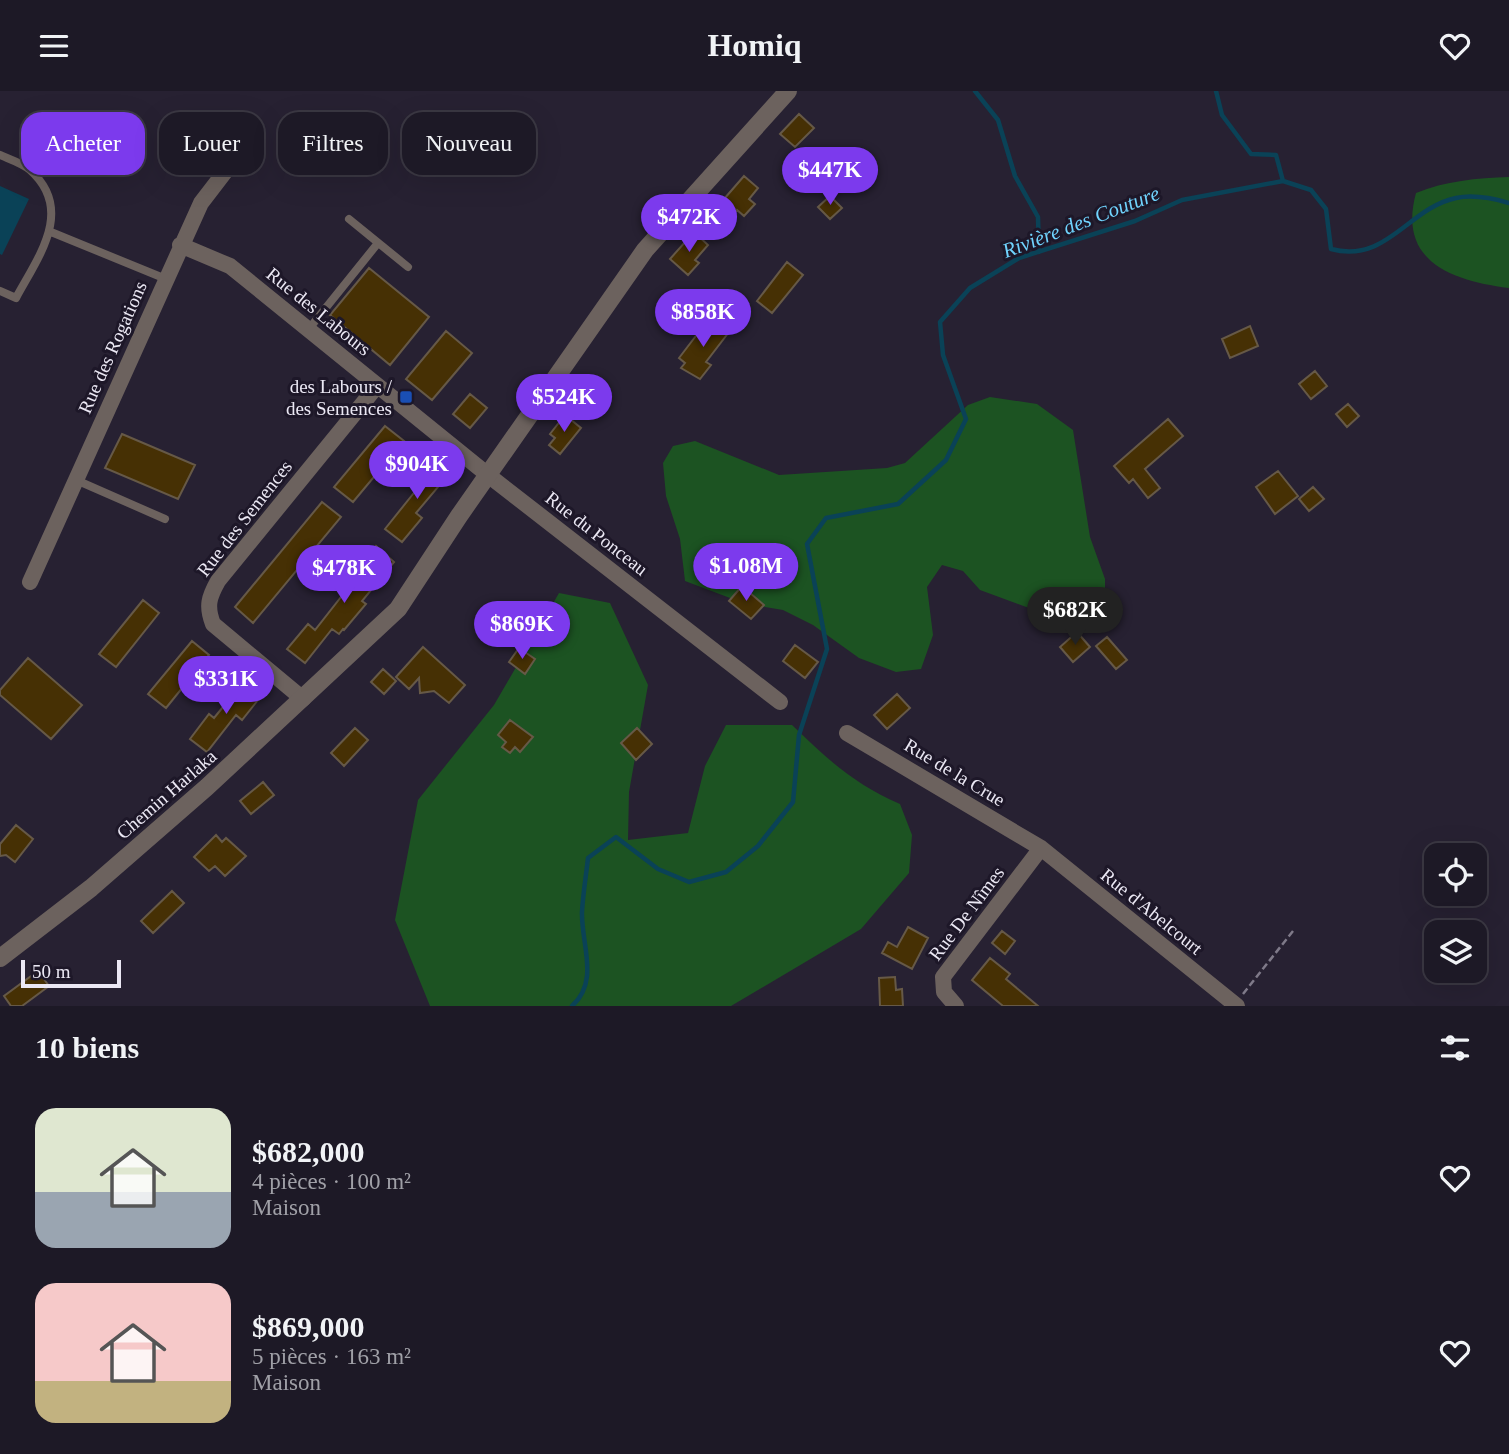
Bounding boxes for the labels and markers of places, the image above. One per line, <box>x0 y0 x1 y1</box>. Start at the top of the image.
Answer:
pin: $447K <box>781 148 879 207</box>
pin: $472K <box>640 195 738 254</box>
pin: $858K <box>654 289 752 349</box>
pin: $524K <box>515 375 613 434</box>
place label: des Labours / des Semences <box>286 376 393 419</box>
marker: des Labours / des Semences <box>398 389 414 405</box>
pin: $904K <box>368 441 466 501</box>
pin: $1.08M <box>689 543 803 603</box>
pin: $478K <box>295 545 393 605</box>
pin: $682K <box>1026 587 1124 647</box>
pin: $869K <box>473 601 571 661</box>
pin: $331K <box>177 657 275 716</box>

